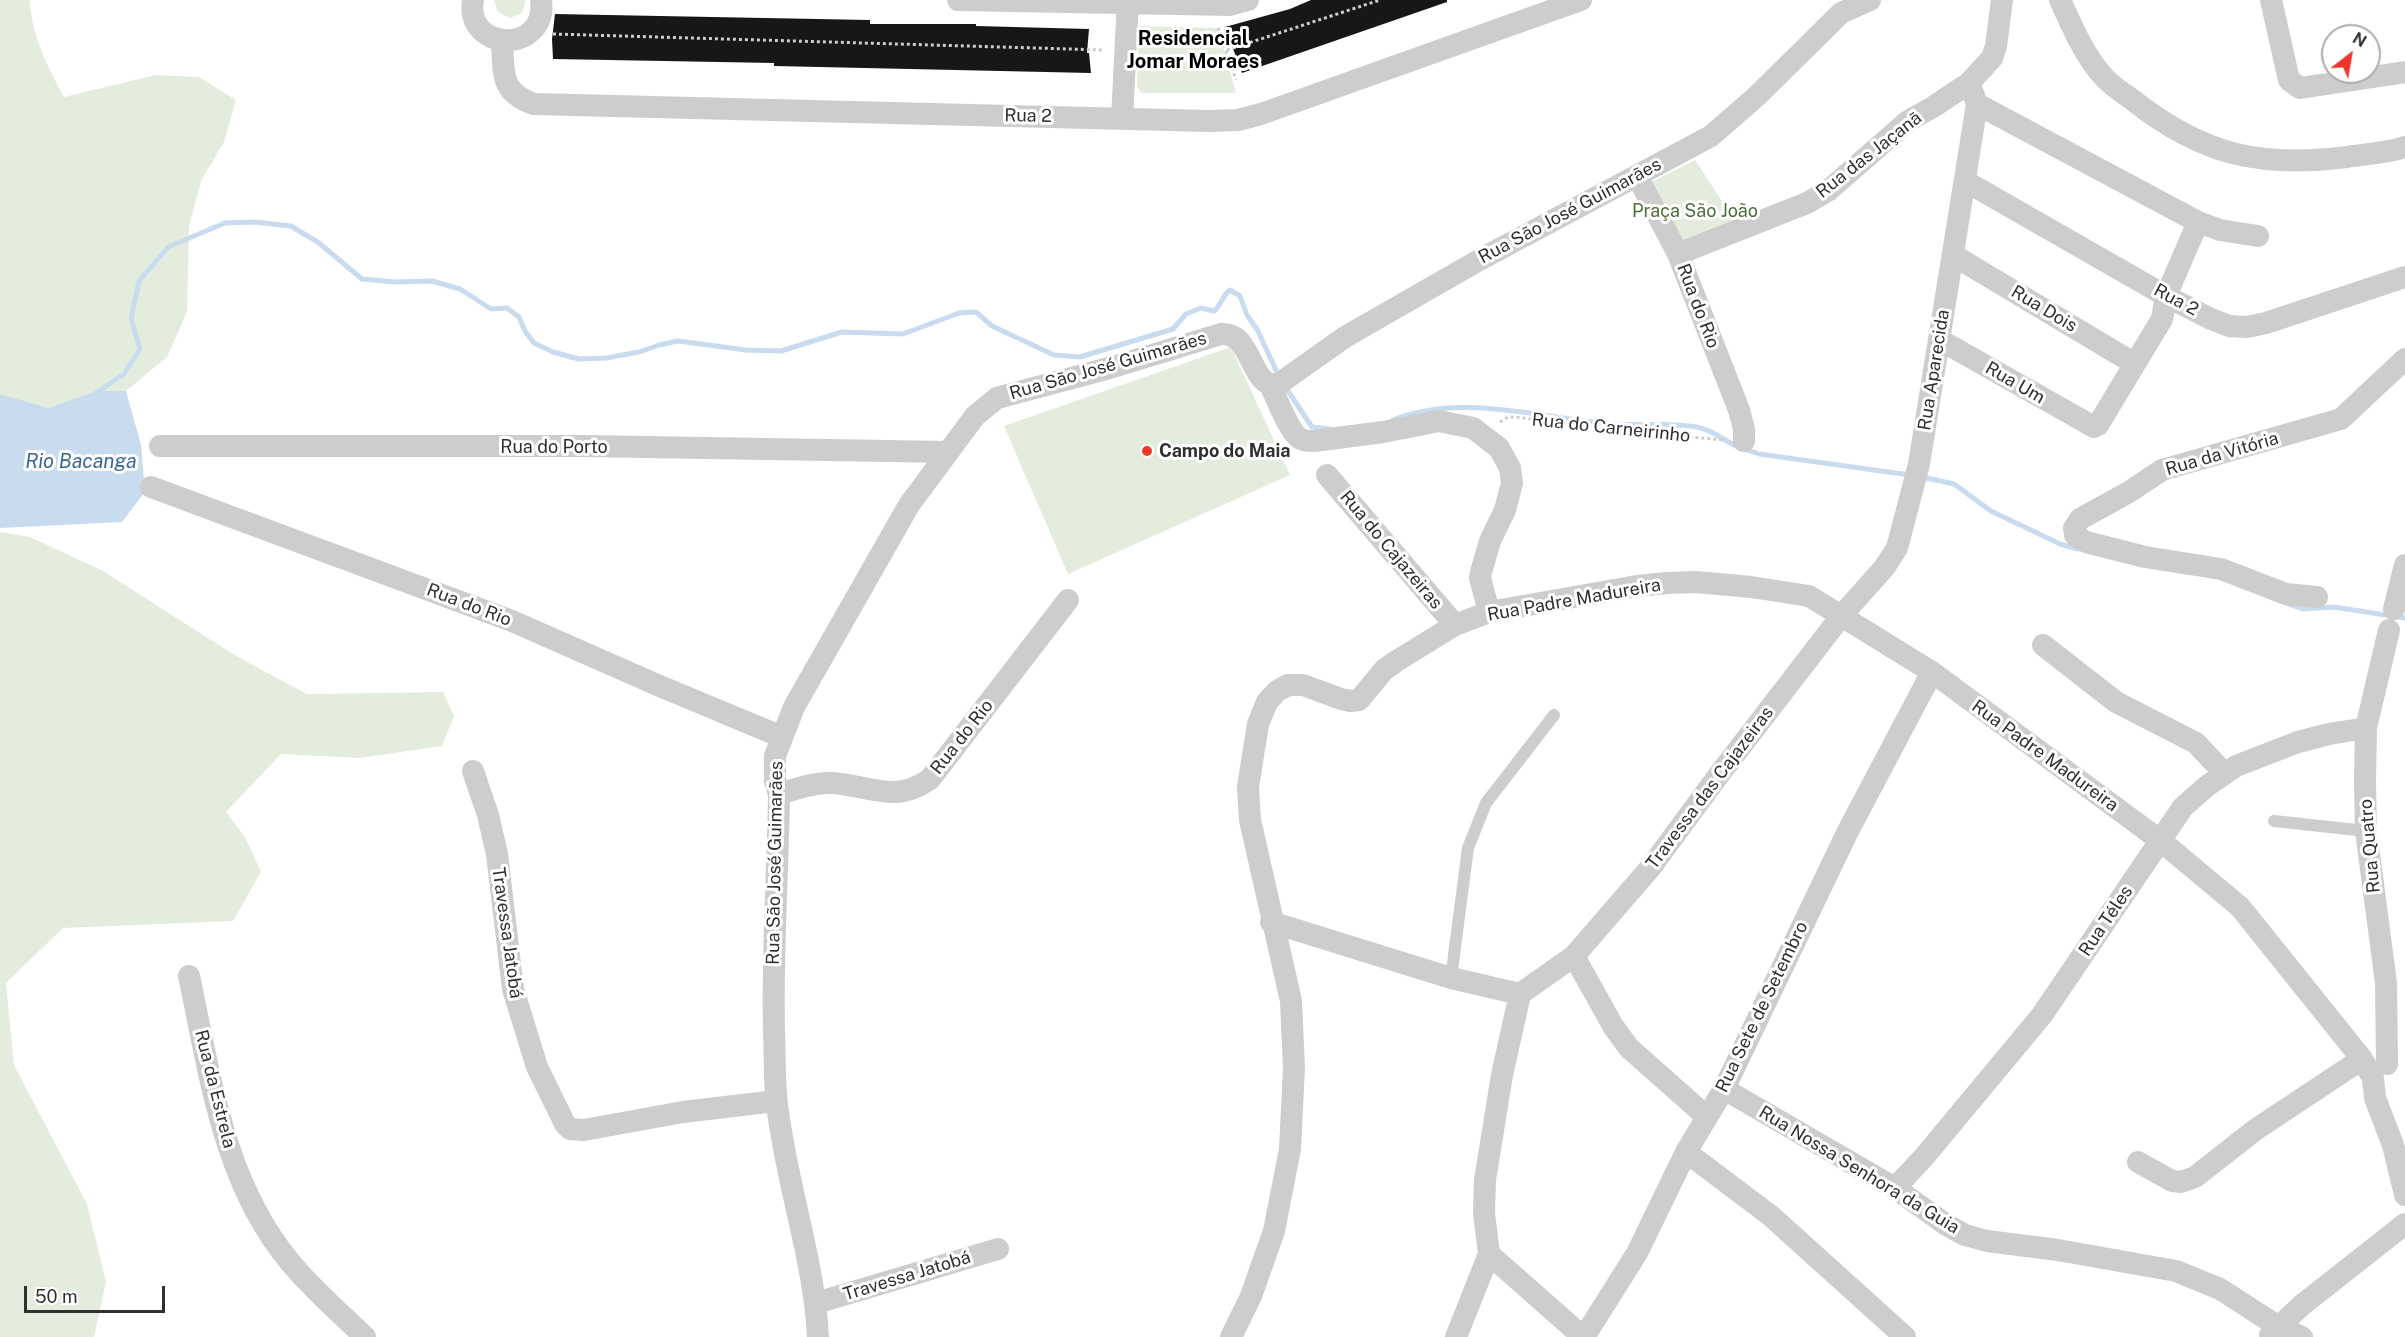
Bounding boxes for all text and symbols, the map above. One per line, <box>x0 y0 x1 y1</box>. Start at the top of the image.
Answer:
north arrow <box>2321 24 2381 84</box>
district label: Residencial Jomar Moraes <box>1127 27 1259 74</box>
text: N <box>2349 28 2370 51</box>
street label: Rua 2 <box>1004 105 1052 127</box>
street label: Rua das Jaçanã <box>1812 107 1926 203</box>
street label: Rua São José Guimarães <box>1475 154 1665 268</box>
park label: Praça São João <box>1632 200 1758 222</box>
street label: Rua do Rio <box>1672 261 1724 351</box>
street label: Rua 2 <box>2150 279 2202 321</box>
street label: Rua Dois <box>2007 281 2081 337</box>
street label: Rua Aparecida <box>1914 308 1954 432</box>
street label: Rua São José Guimarães <box>1007 328 1209 404</box>
street label: Rua Um <box>1981 357 2049 409</box>
street label: Rua do Carneirinho <box>1531 409 1691 447</box>
street label: Rua da Vitória <box>2163 428 2281 480</box>
street label: Rua do Porto <box>500 436 608 458</box>
place label: Campo do Maia <box>1159 440 1290 462</box>
marker: Campo do Maia <box>1140 444 1154 458</box>
water label: Rio Bacanga <box>25 450 137 474</box>
street label: Rua do Cajazeiras <box>1335 486 1447 614</box>
street label: Rua Padre Madureira <box>1486 574 1662 626</box>
street label: Rua do Rio <box>424 579 514 631</box>
street label: Rua do Rio <box>926 695 998 779</box>
street label: Rua Padre Madureira <box>1968 696 2122 816</box>
street label: Travessa das Cajazeiras <box>1642 702 1778 874</box>
street label: Rua São José Guimarães <box>762 761 788 965</box>
street label: Rua Quatro <box>2355 798 2385 894</box>
street label: Travessa Jatobá <box>487 866 527 1000</box>
street label: Rua Téles <box>2074 882 2138 960</box>
street label: Rua Sete de Setembro <box>1711 918 1813 1096</box>
street label: Rua da Estrela <box>190 1028 240 1150</box>
street label: Rua Nossa Senhora da Guia <box>1755 1101 1963 1239</box>
street label: Travessa Jatobá <box>841 1246 973 1306</box>
scale bar <box>27 1274 168 1312</box>
text: 50 m <box>35 1286 78 1307</box>

